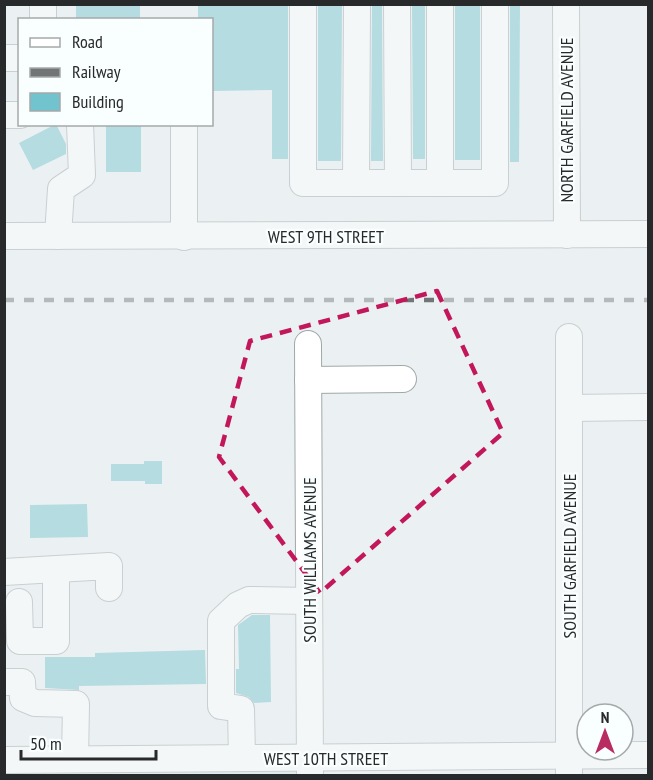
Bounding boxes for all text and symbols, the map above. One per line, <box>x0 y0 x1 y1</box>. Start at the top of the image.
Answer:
legend <box>18 18 213 126</box>
text: Road <box>72 30 103 53</box>
street label: NORTH GARFIELD AVENUE <box>555 37 578 203</box>
text: Railway <box>72 60 121 83</box>
text: Building <box>72 90 124 113</box>
street label: WEST 9TH STREET <box>268 225 384 248</box>
street label: SOUTH GARFIELD AVENUE <box>558 474 581 638</box>
street label: SOUTH WILLIAMS AVENUE <box>298 477 321 643</box>
north arrow <box>575 702 635 762</box>
text: N <box>601 707 609 727</box>
scale bar <box>21 723 156 761</box>
text: 50 m <box>30 732 62 755</box>
street label: WEST 10TH STREET <box>264 747 388 770</box>

